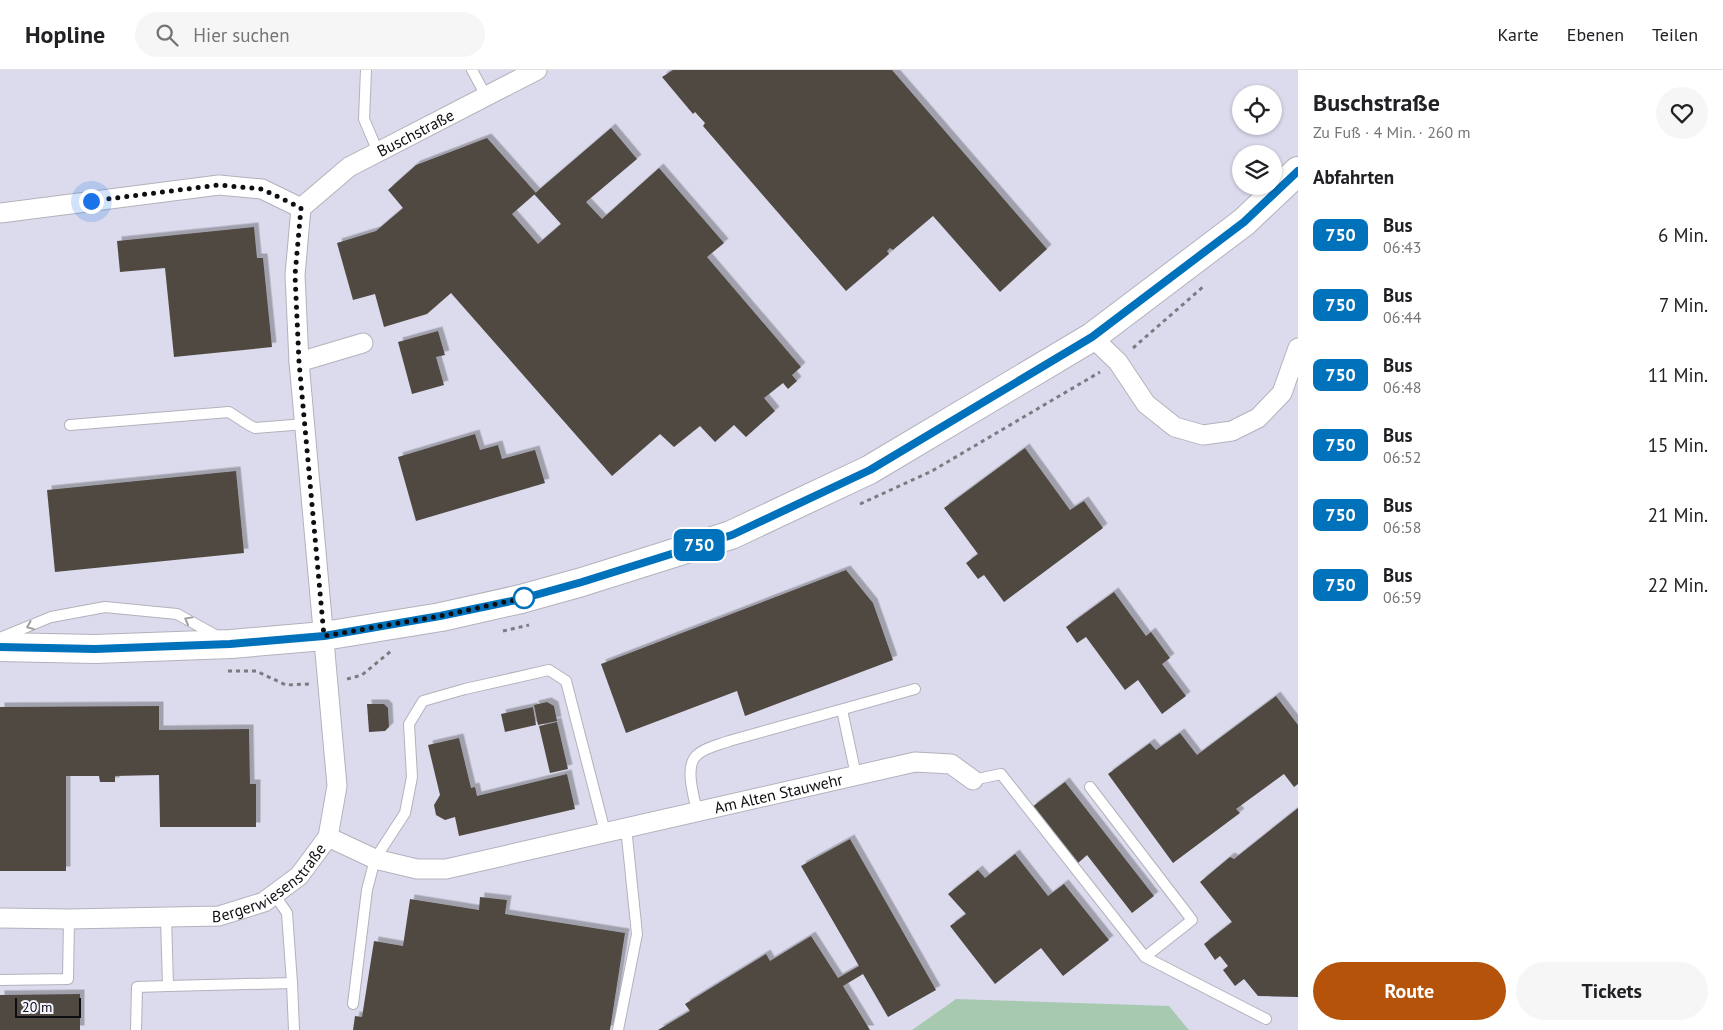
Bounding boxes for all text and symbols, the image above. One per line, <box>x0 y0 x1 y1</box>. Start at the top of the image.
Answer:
search box <box>135 12 485 57</box>
text: Hopline <box>25 19 105 50</box>
icon: search <box>153 21 181 49</box>
text: Hier suchen <box>193 23 290 47</box>
text: Karte <box>1498 23 1539 46</box>
text: Ebenen <box>1567 23 1624 46</box>
text: Teilen <box>1652 23 1698 46</box>
map controls <box>1232 85 1282 195</box>
button: locate <box>1232 85 1282 135</box>
text: Buschstraße <box>1313 87 1440 118</box>
button: heart <box>1656 87 1708 139</box>
street label: Buschstraße <box>373 105 457 161</box>
text: Zu Fuß · 4 Min. · 260 m <box>1313 122 1471 142</box>
button: layers <box>1232 145 1282 195</box>
text: Abfahrten <box>1313 165 1394 189</box>
your location <box>79 189 104 214</box>
text: Bus <box>1383 213 1412 237</box>
text: 750 <box>1325 223 1356 246</box>
text: 6 Min. <box>1658 223 1708 247</box>
text: 06:43 <box>1383 237 1421 257</box>
text: Bus <box>1383 283 1412 307</box>
text: 750 <box>1325 293 1356 316</box>
text: 7 Min. <box>1659 293 1708 317</box>
text: 06:44 <box>1383 307 1421 327</box>
text: Bus <box>1383 353 1412 377</box>
text: 750 <box>1325 363 1356 386</box>
text: 11 Min. <box>1648 363 1708 387</box>
text: 06:48 <box>1383 377 1421 397</box>
text: Bus <box>1383 423 1412 447</box>
text: 750 <box>1325 433 1356 456</box>
text: 15 Min. <box>1648 433 1708 457</box>
text: 06:52 <box>1383 447 1421 467</box>
text: Bus <box>1383 493 1412 517</box>
text: 750 <box>1325 503 1356 526</box>
text: 21 Min. <box>1648 503 1708 527</box>
text: 06:58 <box>1383 517 1421 537</box>
line badge: 750 <box>670 529 728 561</box>
text: 750 <box>684 533 714 556</box>
text: Bus <box>1383 563 1412 587</box>
text: 750 <box>1325 573 1356 596</box>
text: 22 Min. <box>1648 573 1708 597</box>
unlabelled marker <box>513 587 535 609</box>
text: 06:59 <box>1383 587 1421 607</box>
one-way arrow <box>184 617 193 627</box>
one-way arrow <box>26 620 35 630</box>
street label: Am Alten Stauwehr <box>712 769 845 817</box>
street label: Bergerwiesenstraße <box>212 839 330 926</box>
button: Route <box>1313 962 1506 1020</box>
button: Tickets <box>1516 962 1708 1020</box>
scale bar <box>15 995 81 1018</box>
text: 20 m <box>22 998 52 1016</box>

